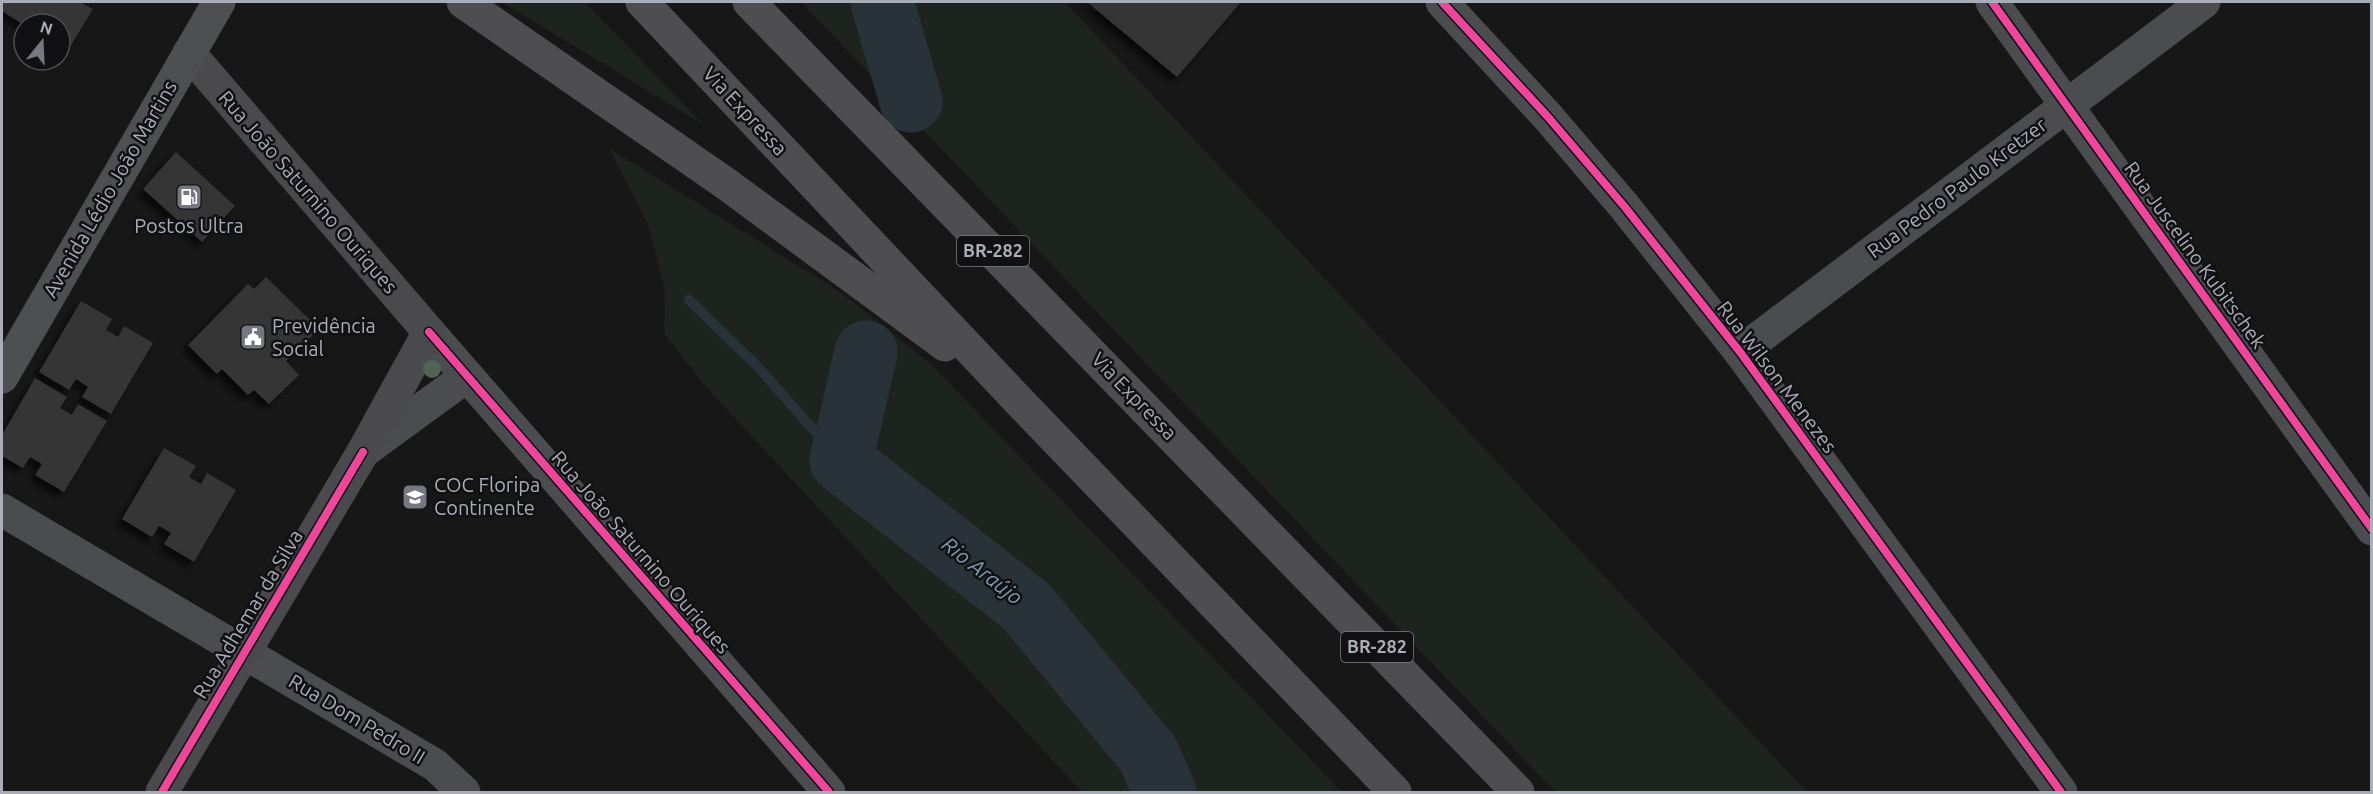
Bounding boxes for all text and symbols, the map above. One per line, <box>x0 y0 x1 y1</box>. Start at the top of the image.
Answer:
north arrow <box>12 12 72 72</box>
text: N <box>38 17 55 38</box>
street label: Via Expressa <box>699 62 792 160</box>
street label: Avenida Lédio João Martins <box>38 76 181 301</box>
street label: Rua João Saturnino Ouriques <box>214 86 403 298</box>
street label: Rua Pedro Paulo Kretzer <box>1863 113 2051 262</box>
street label: Rua Juscelino Kubitschek <box>2120 157 2271 353</box>
fuel station icon: Postos Ultra <box>174 182 204 212</box>
place label: Postos Ultra <box>134 214 244 237</box>
road number: BR-282 <box>957 236 1029 266</box>
street label: Rua Wilson Menezes <box>1713 296 1842 457</box>
place label: Previdência Social <box>272 314 376 360</box>
public building icon: Previdência Social <box>238 322 268 352</box>
street label: Via Expressa <box>1087 347 1182 444</box>
street label: Rua João Saturnino Ouriques <box>547 446 736 658</box>
place label: COC Floripa Continente <box>434 473 540 519</box>
school or university icon: COC Floripa Continente <box>400 482 430 512</box>
street label: Rua Adhemar da Silva <box>188 525 307 702</box>
water label: Rio Araújo <box>938 532 1027 609</box>
road number: BR-282 <box>1341 632 1413 662</box>
street label: Rua Dom Pedro II <box>285 669 430 768</box>

